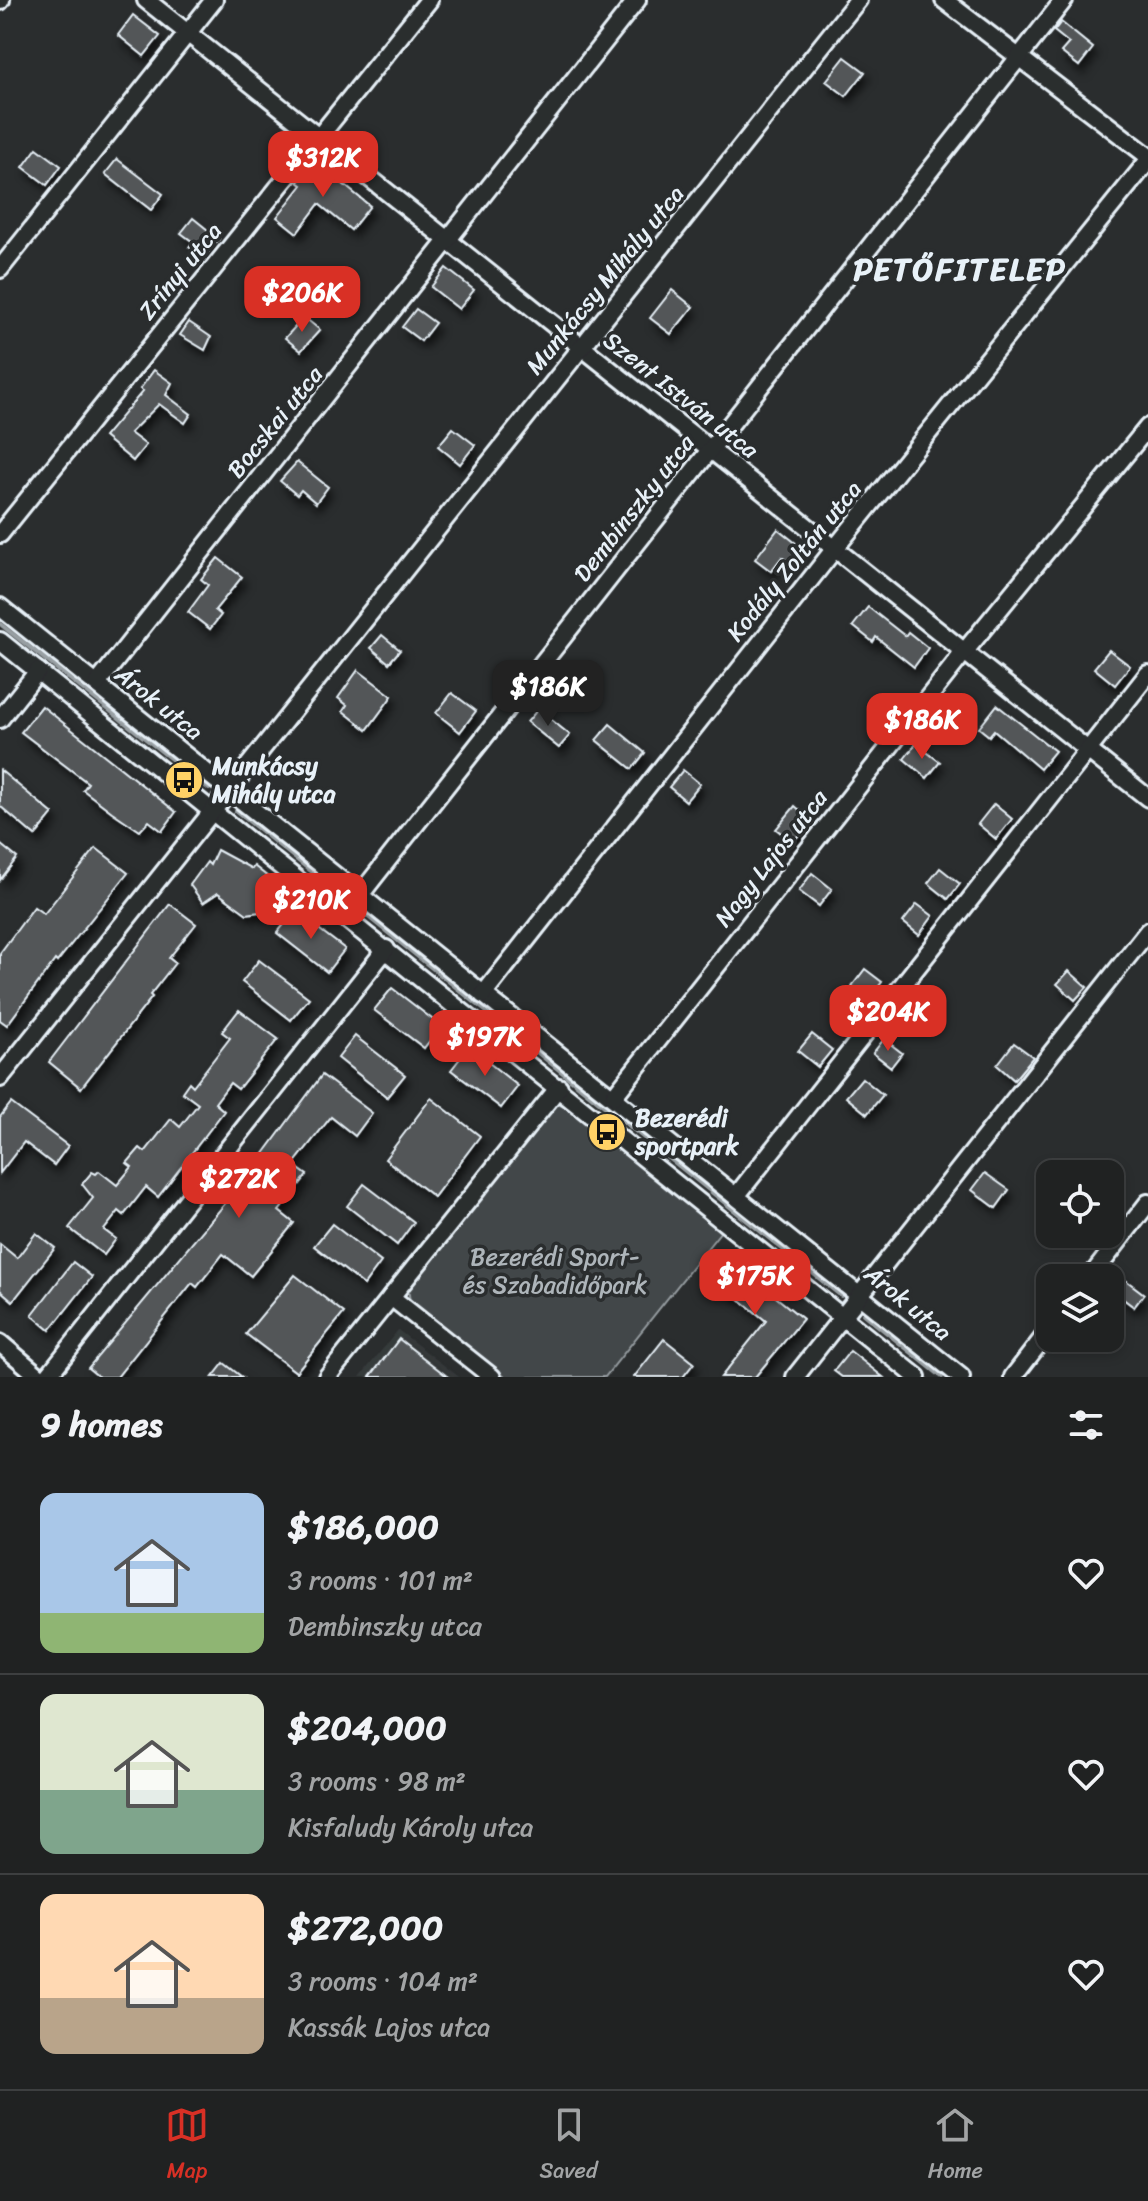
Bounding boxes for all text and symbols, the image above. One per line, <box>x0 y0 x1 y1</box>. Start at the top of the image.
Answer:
pin: $312K <box>267 131 379 199</box>
text: $312K <box>286 134 360 180</box>
street label: Munkácsy Mihály utca <box>515 176 695 384</box>
street label: Zrínyi utca <box>127 213 233 329</box>
district label: PETŐFITELEP <box>853 241 1067 298</box>
pin: $206K <box>246 266 358 334</box>
text: $206K <box>262 269 342 315</box>
street label: Szent István utca <box>594 320 769 470</box>
street label: Bocskai utca <box>216 355 335 488</box>
street label: Dembinszky utca <box>562 424 706 591</box>
street label: Kodály Zoltán utca <box>715 471 873 651</box>
street label: Árok utca <box>105 654 213 751</box>
pin: $186K <box>492 660 604 728</box>
text: $186K <box>511 663 585 709</box>
pin: $186K <box>866 693 978 761</box>
text: $186K <box>885 696 959 742</box>
place label: Munkácsy Mihály utca <box>211 745 337 815</box>
bus stop icon: Munkácsy Mihály utca <box>163 759 205 801</box>
street label: Nagy Lajos utca <box>703 779 839 936</box>
pin: $210K <box>255 873 367 941</box>
text: $210K <box>273 876 349 922</box>
pin: $204K <box>832 985 944 1053</box>
text: $204K <box>848 988 929 1034</box>
pin: $197K <box>429 1010 541 1078</box>
text: $197K <box>447 1013 523 1059</box>
place label: Bezerédi sportpark <box>634 1097 740 1167</box>
bus stop icon: Bezerédi sportpark <box>586 1111 628 1153</box>
pin: $272K <box>183 1152 295 1220</box>
text: $272K <box>200 1155 278 1201</box>
map controls <box>1036 1160 1124 1352</box>
button: locate <box>1036 1160 1124 1248</box>
park label: Bezerédi Sport- és Szabadidőpark <box>463 1236 647 1306</box>
pin: $175K <box>699 1249 811 1317</box>
text: $175K <box>717 1252 793 1298</box>
street label: Árok utca <box>854 1254 961 1352</box>
button: layers <box>1036 1264 1124 1352</box>
text: 9 homes <box>40 1395 162 1455</box>
icon: filters <box>1064 1403 1108 1447</box>
text: $186,000 <box>288 1497 439 1557</box>
icon: home <box>104 1525 200 1621</box>
icon: heart <box>1064 1551 1108 1595</box>
text: 3 rooms · 101 m² <box>288 1557 473 1603</box>
text: Dembinszky utca <box>288 1603 482 1649</box>
text: $204,000 <box>288 1698 447 1758</box>
icon: home <box>104 1726 200 1822</box>
icon: heart <box>1064 1752 1108 1796</box>
text: 3 rooms · 98 m² <box>288 1758 466 1804</box>
text: Kisfaludy Károly utca <box>288 1804 533 1850</box>
text: $272,000 <box>288 1898 443 1958</box>
icon: home <box>104 1926 200 2022</box>
icon: heart <box>1064 1952 1108 1996</box>
text: 3 rooms · 104 m² <box>288 1958 478 2004</box>
text: Kassák Lajos utca <box>288 2004 490 2050</box>
tab: Map <box>165 2103 209 2190</box>
tab: Saved <box>540 2103 598 2190</box>
tab: Home <box>928 2103 983 2190</box>

